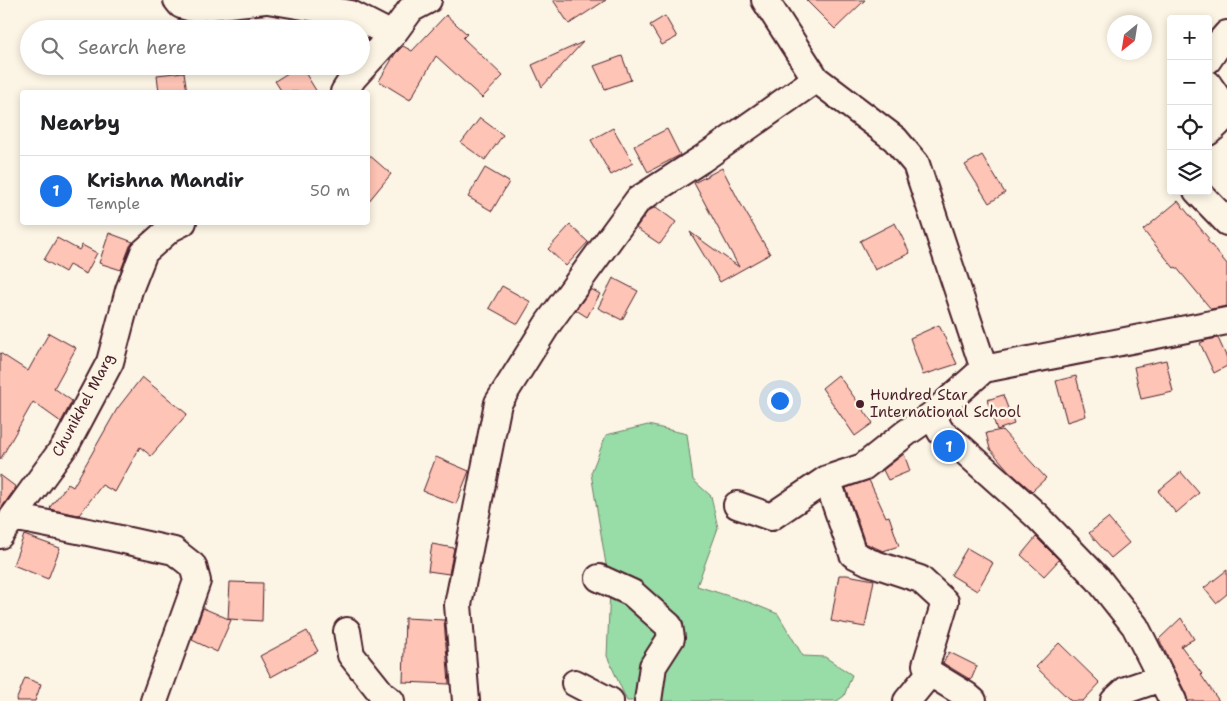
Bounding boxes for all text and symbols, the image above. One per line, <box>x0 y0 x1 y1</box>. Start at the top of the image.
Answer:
north arrow <box>1107 15 1152 60</box>
map controls <box>1167 15 1212 195</box>
button: + <box>1167 15 1212 60</box>
search box <box>20 20 370 75</box>
icon: search <box>38 34 66 62</box>
text: Search here <box>78 35 187 60</box>
button: − <box>1167 60 1212 105</box>
button: locate <box>1167 105 1212 150</box>
text: Nearby <box>40 109 120 137</box>
button: layers <box>1167 150 1212 195</box>
text: Krishna Mandir <box>87 168 244 193</box>
text: 1 <box>52 180 60 201</box>
text: 50 m <box>310 180 350 201</box>
text: Temple <box>87 193 140 214</box>
street label: Chunikhel Marg <box>47 350 119 460</box>
place label: Hundred Star International School <box>870 385 1021 422</box>
your location <box>767 388 793 414</box>
marker: Hundred Star International School <box>854 398 866 410</box>
pin: 1 <box>933 427 965 465</box>

